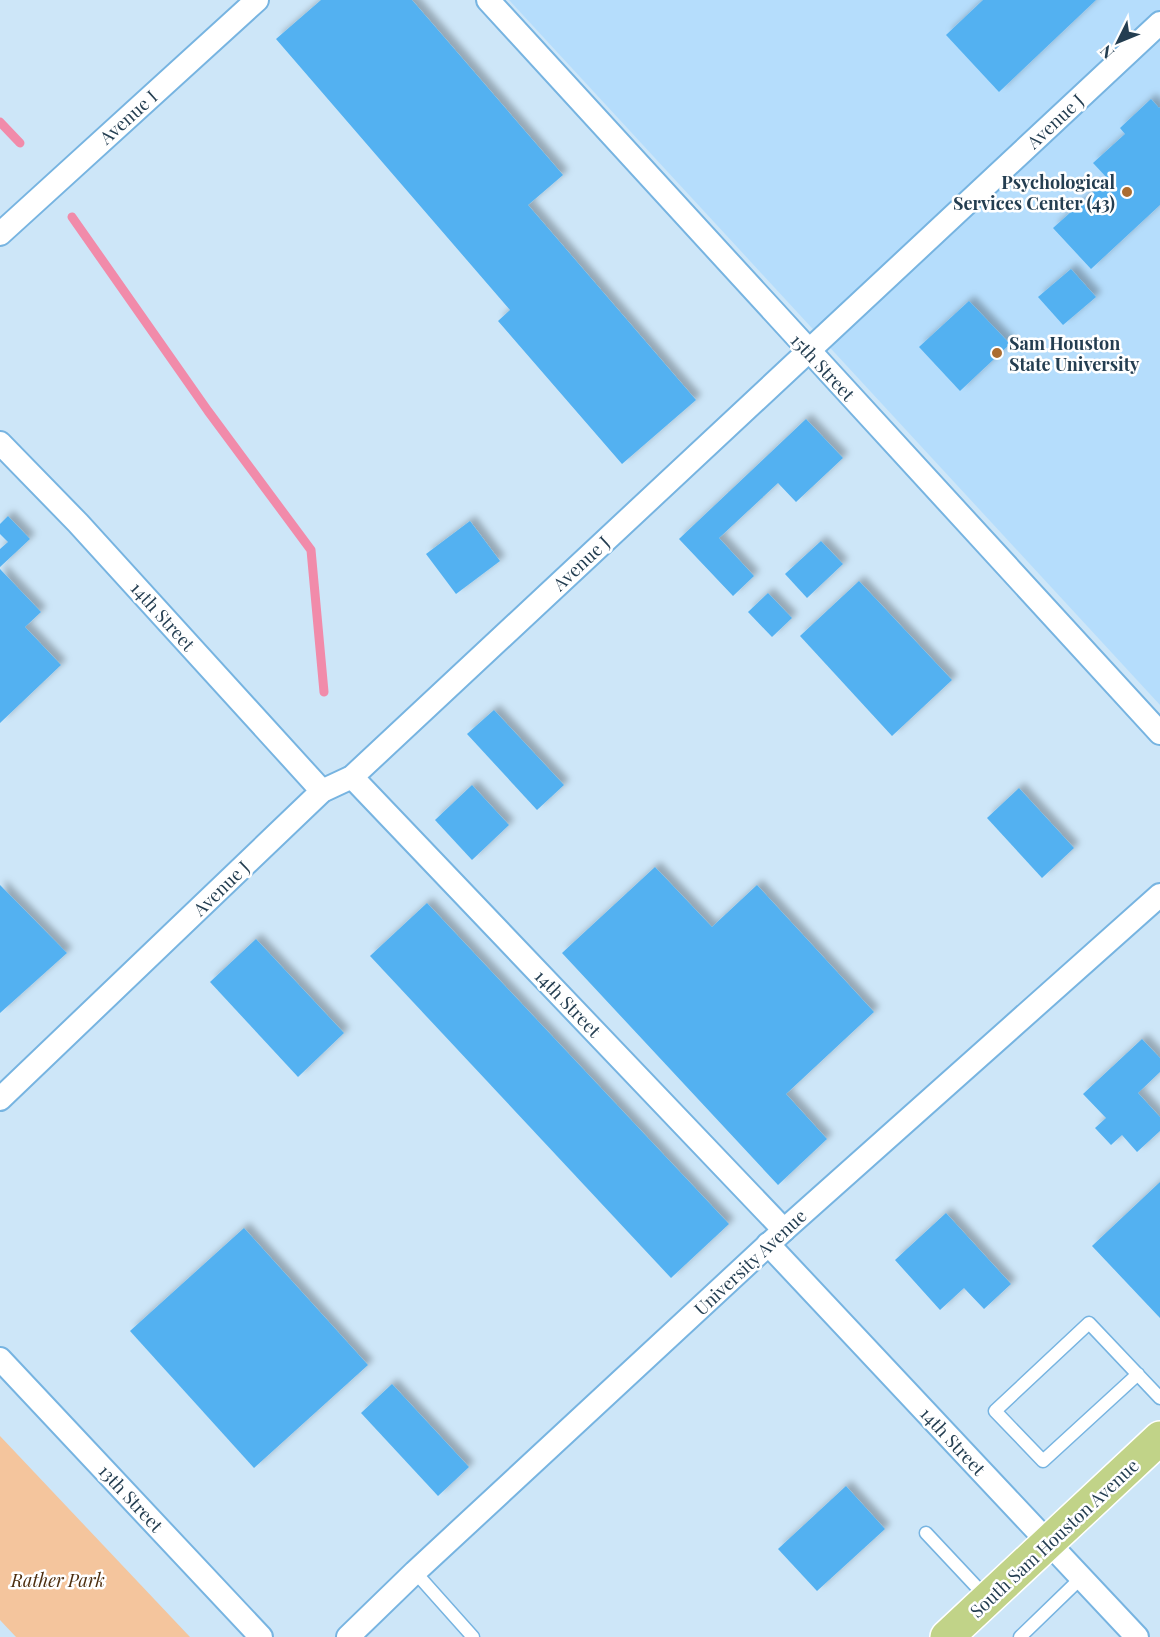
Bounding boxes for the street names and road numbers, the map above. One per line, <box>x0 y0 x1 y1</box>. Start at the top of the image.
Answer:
street label: Avenue I <box>93 85 162 150</box>
street label: Avenue J <box>1021 88 1089 154</box>
street label: 15th Street <box>786 328 861 406</box>
street label: Avenue J <box>547 530 615 596</box>
street label: 14th Street <box>126 576 201 656</box>
street label: Avenue J <box>187 855 255 922</box>
street label: 14th Street <box>530 964 607 1042</box>
street label: University Avenue <box>689 1204 811 1320</box>
street label: 14th Street <box>915 1402 991 1481</box>
street label: South Sam Houston Avenue <box>964 1453 1144 1623</box>
street label: 13th Street <box>93 1459 169 1537</box>

